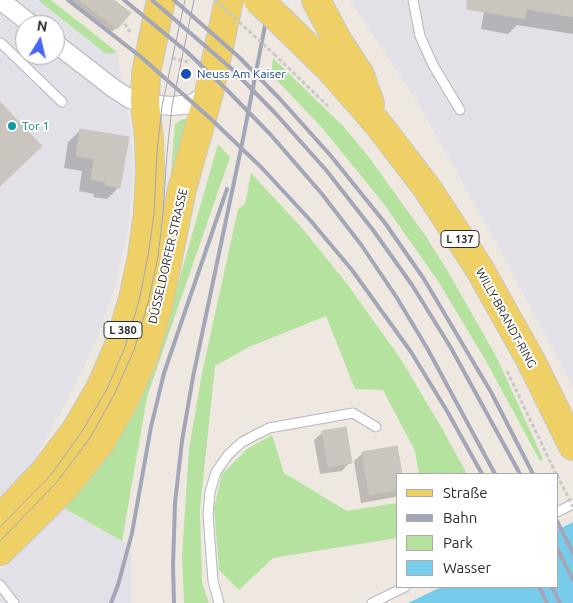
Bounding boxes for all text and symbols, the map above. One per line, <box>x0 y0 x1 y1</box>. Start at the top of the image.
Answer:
north arrow <box>15 15 65 65</box>
text: N <box>36 17 49 35</box>
marker: Neuss Am Kaiser <box>179 67 193 81</box>
place label: Neuss Am Kaiser <box>197 67 286 81</box>
place label: Tor 1 <box>22 119 49 133</box>
marker: Tor 1 <box>6 120 18 132</box>
street label: DÜSSELDORFER STRASSE <box>145 187 191 325</box>
road number: L 137 <box>441 230 479 248</box>
street label: WILLY-BRANDT-RING <box>473 266 539 370</box>
road number: L 380 <box>104 322 142 338</box>
legend <box>396 473 558 588</box>
text: Straße <box>443 484 487 501</box>
text: Bahn <box>443 509 477 526</box>
text: Park <box>443 534 473 551</box>
text: Wasser <box>443 559 491 576</box>

